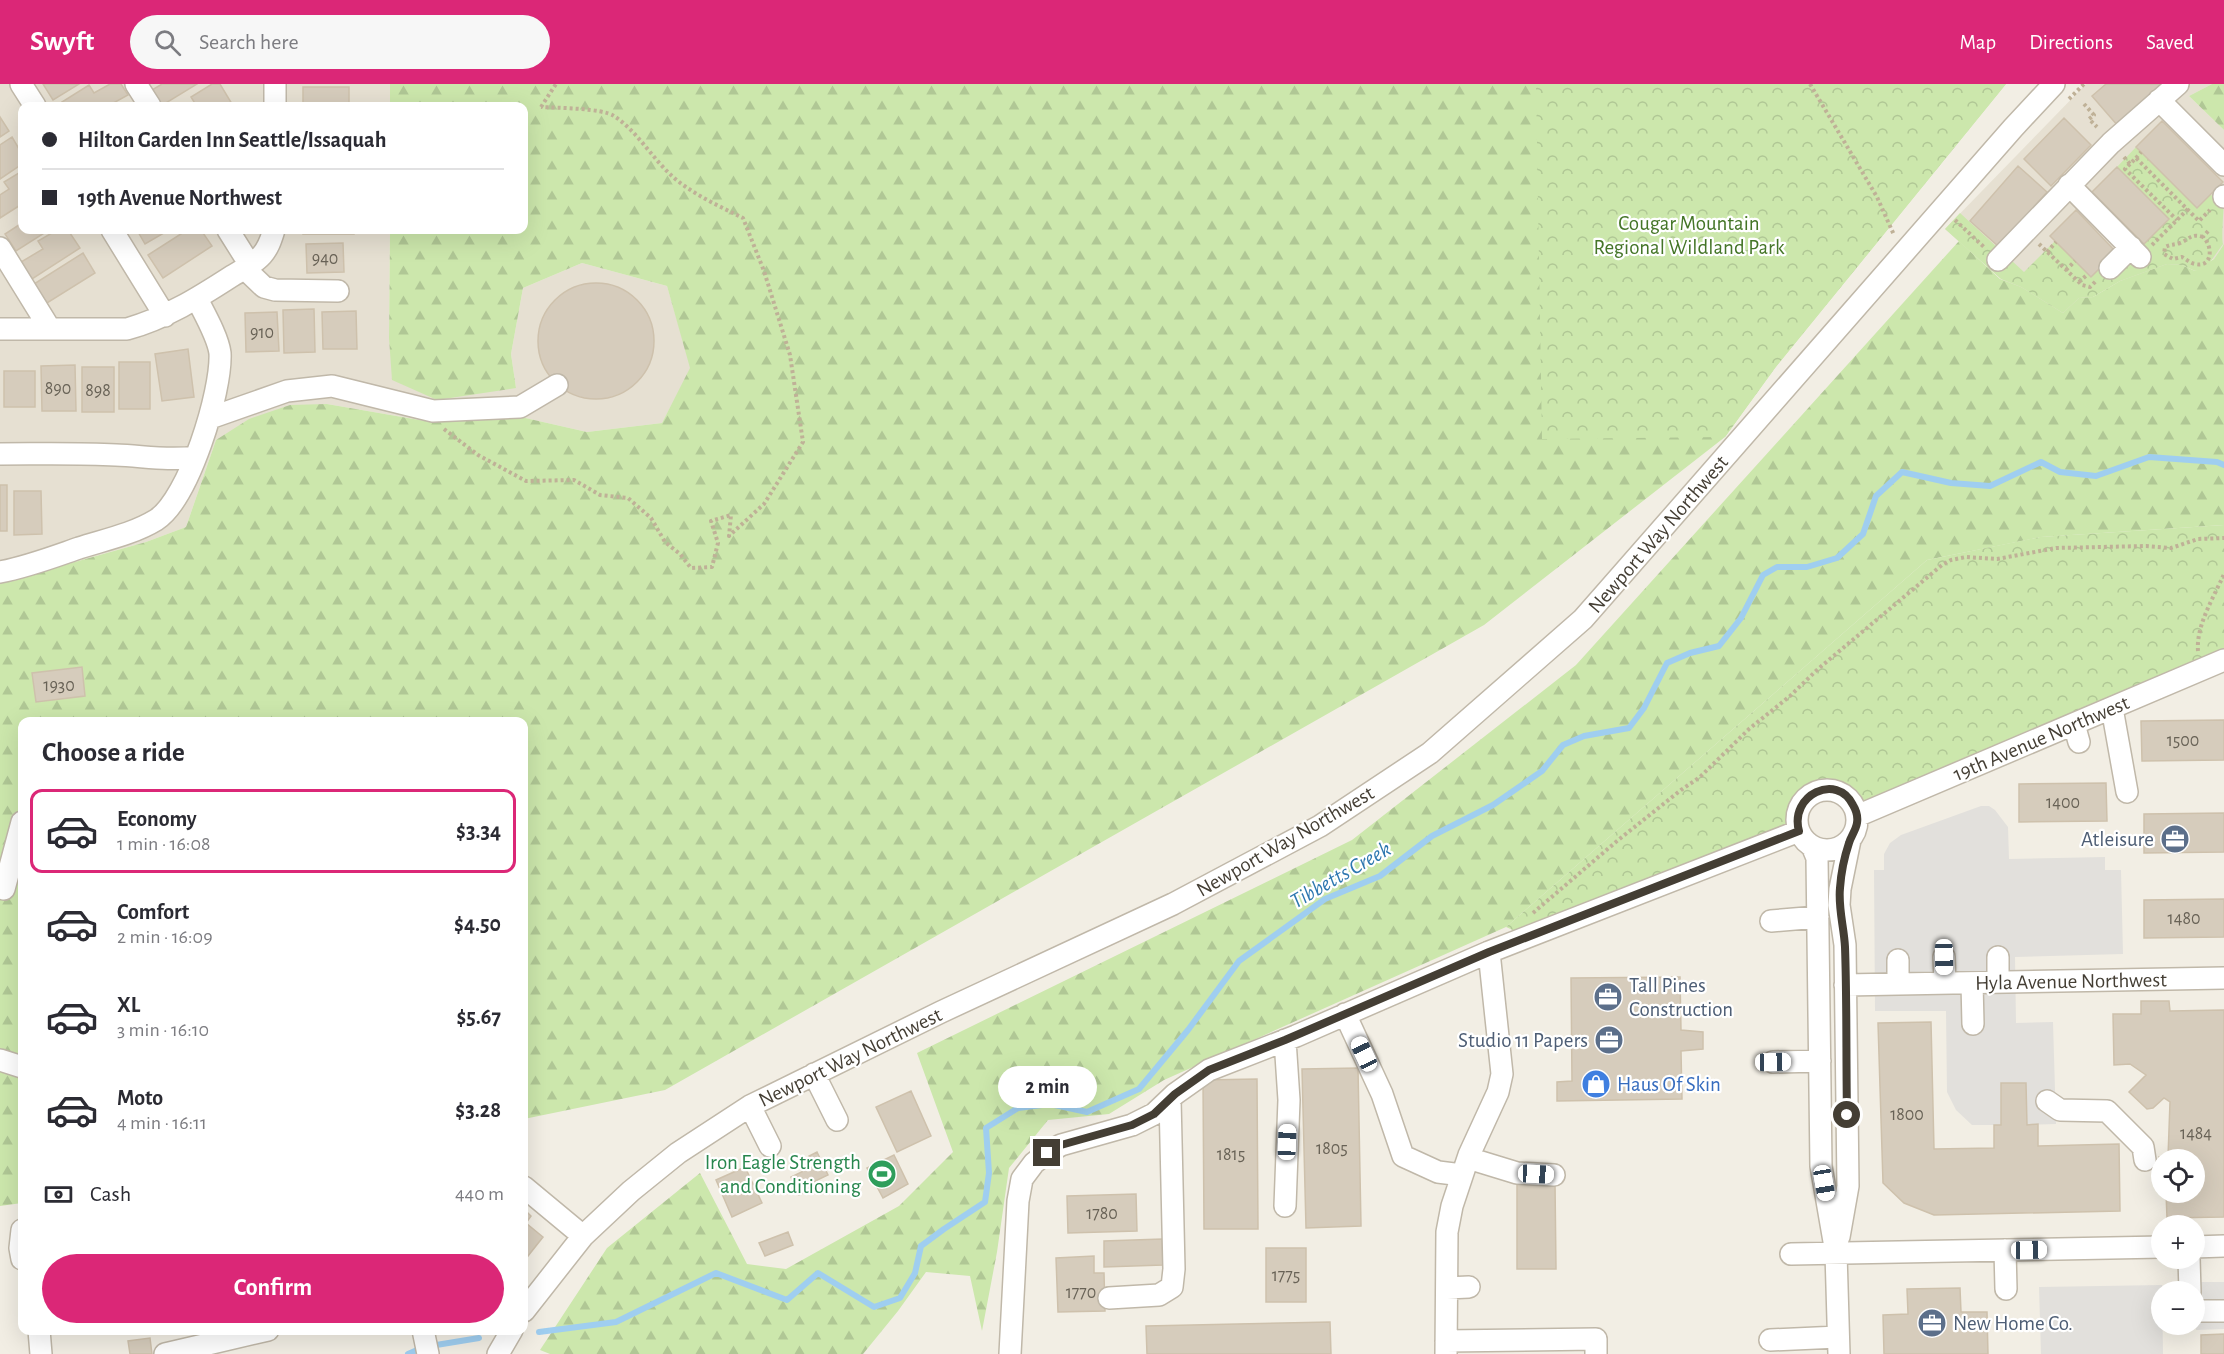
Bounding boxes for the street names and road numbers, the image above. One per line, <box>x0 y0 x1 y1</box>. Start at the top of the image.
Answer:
street label: Newport Way Northwest <box>1585 451 1732 617</box>
street label: 19th Avenue Northwest <box>1950 692 2133 785</box>
street label: Newport Way Northwest <box>1193 782 1378 901</box>
street label: Hyla Avenue Northwest <box>1975 969 2167 994</box>
street label: Newport Way Northwest <box>755 1004 945 1111</box>

